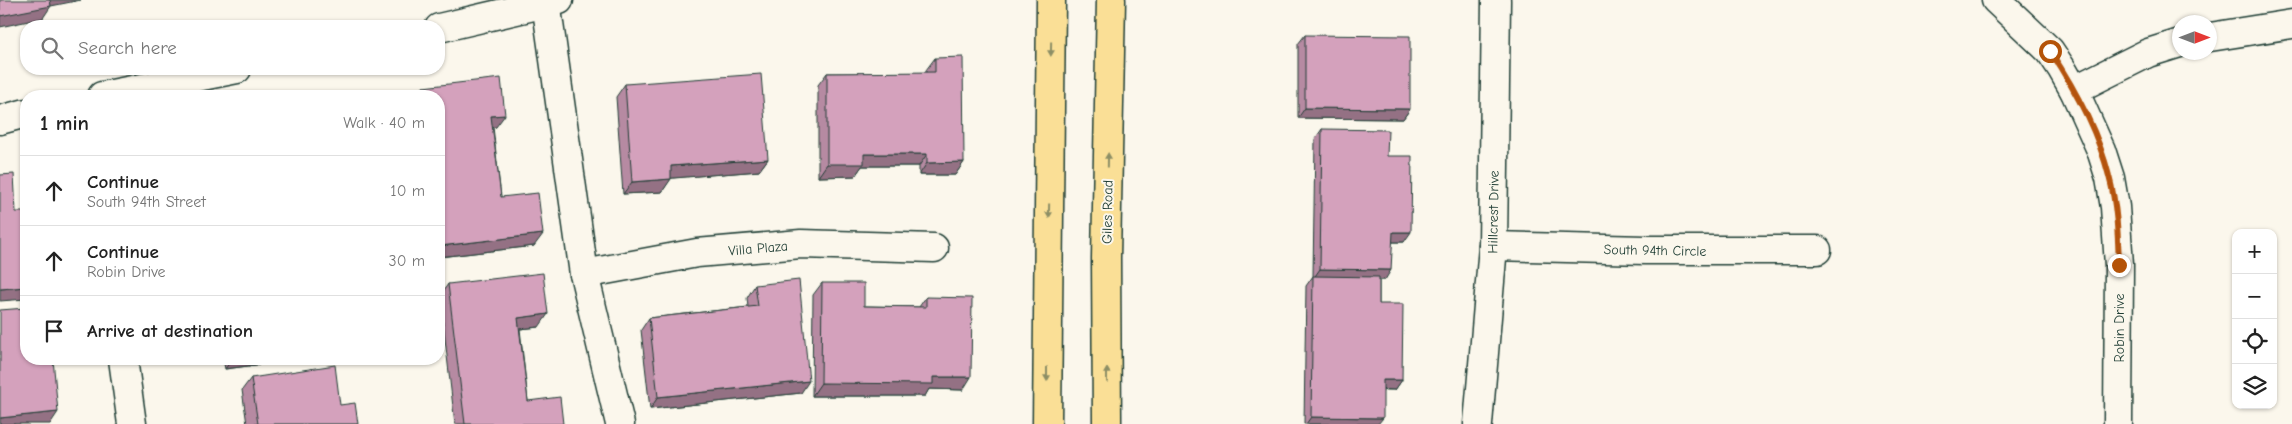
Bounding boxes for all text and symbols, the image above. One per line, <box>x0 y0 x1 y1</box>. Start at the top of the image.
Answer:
north arrow <box>2172 15 2217 60</box>
search box <box>20 20 445 75</box>
icon: search <box>38 34 66 62</box>
text: Search here <box>78 37 177 59</box>
route start <box>2039 40 2062 63</box>
one-way arrow <box>1046 41 1054 57</box>
text: 1 min <box>40 111 89 135</box>
text: Walk · 40 m <box>343 114 425 132</box>
one-way arrow <box>1104 152 1112 168</box>
street label: Hillcrest Drive <box>1484 170 1503 254</box>
text: Continue <box>87 171 159 193</box>
icon: ahead <box>40 177 68 205</box>
street label: Giles Road <box>1098 180 1117 244</box>
text: 10 m <box>390 182 425 200</box>
text: South 94th Street <box>87 193 206 211</box>
one-way arrow <box>1045 203 1053 219</box>
map controls <box>2232 229 2277 409</box>
button: + <box>2232 229 2277 274</box>
street label: Villa Plaza <box>728 237 789 260</box>
text: Continue <box>87 241 159 263</box>
street label: South 94th Circle <box>1604 241 1706 260</box>
icon: ahead <box>40 247 68 275</box>
text: 30 m <box>389 252 425 270</box>
route end <box>2108 254 2131 277</box>
text: Robin Drive <box>87 263 166 281</box>
button: − <box>2232 274 2277 319</box>
street label: Robin Drive <box>2111 294 2128 362</box>
icon: arrive <box>40 317 68 345</box>
button: locate <box>2232 319 2277 364</box>
text: Arrive at destination <box>87 320 253 342</box>
button: layers <box>2232 364 2277 409</box>
one-way arrow <box>1043 366 1051 382</box>
one-way arrow <box>1103 367 1111 383</box>

